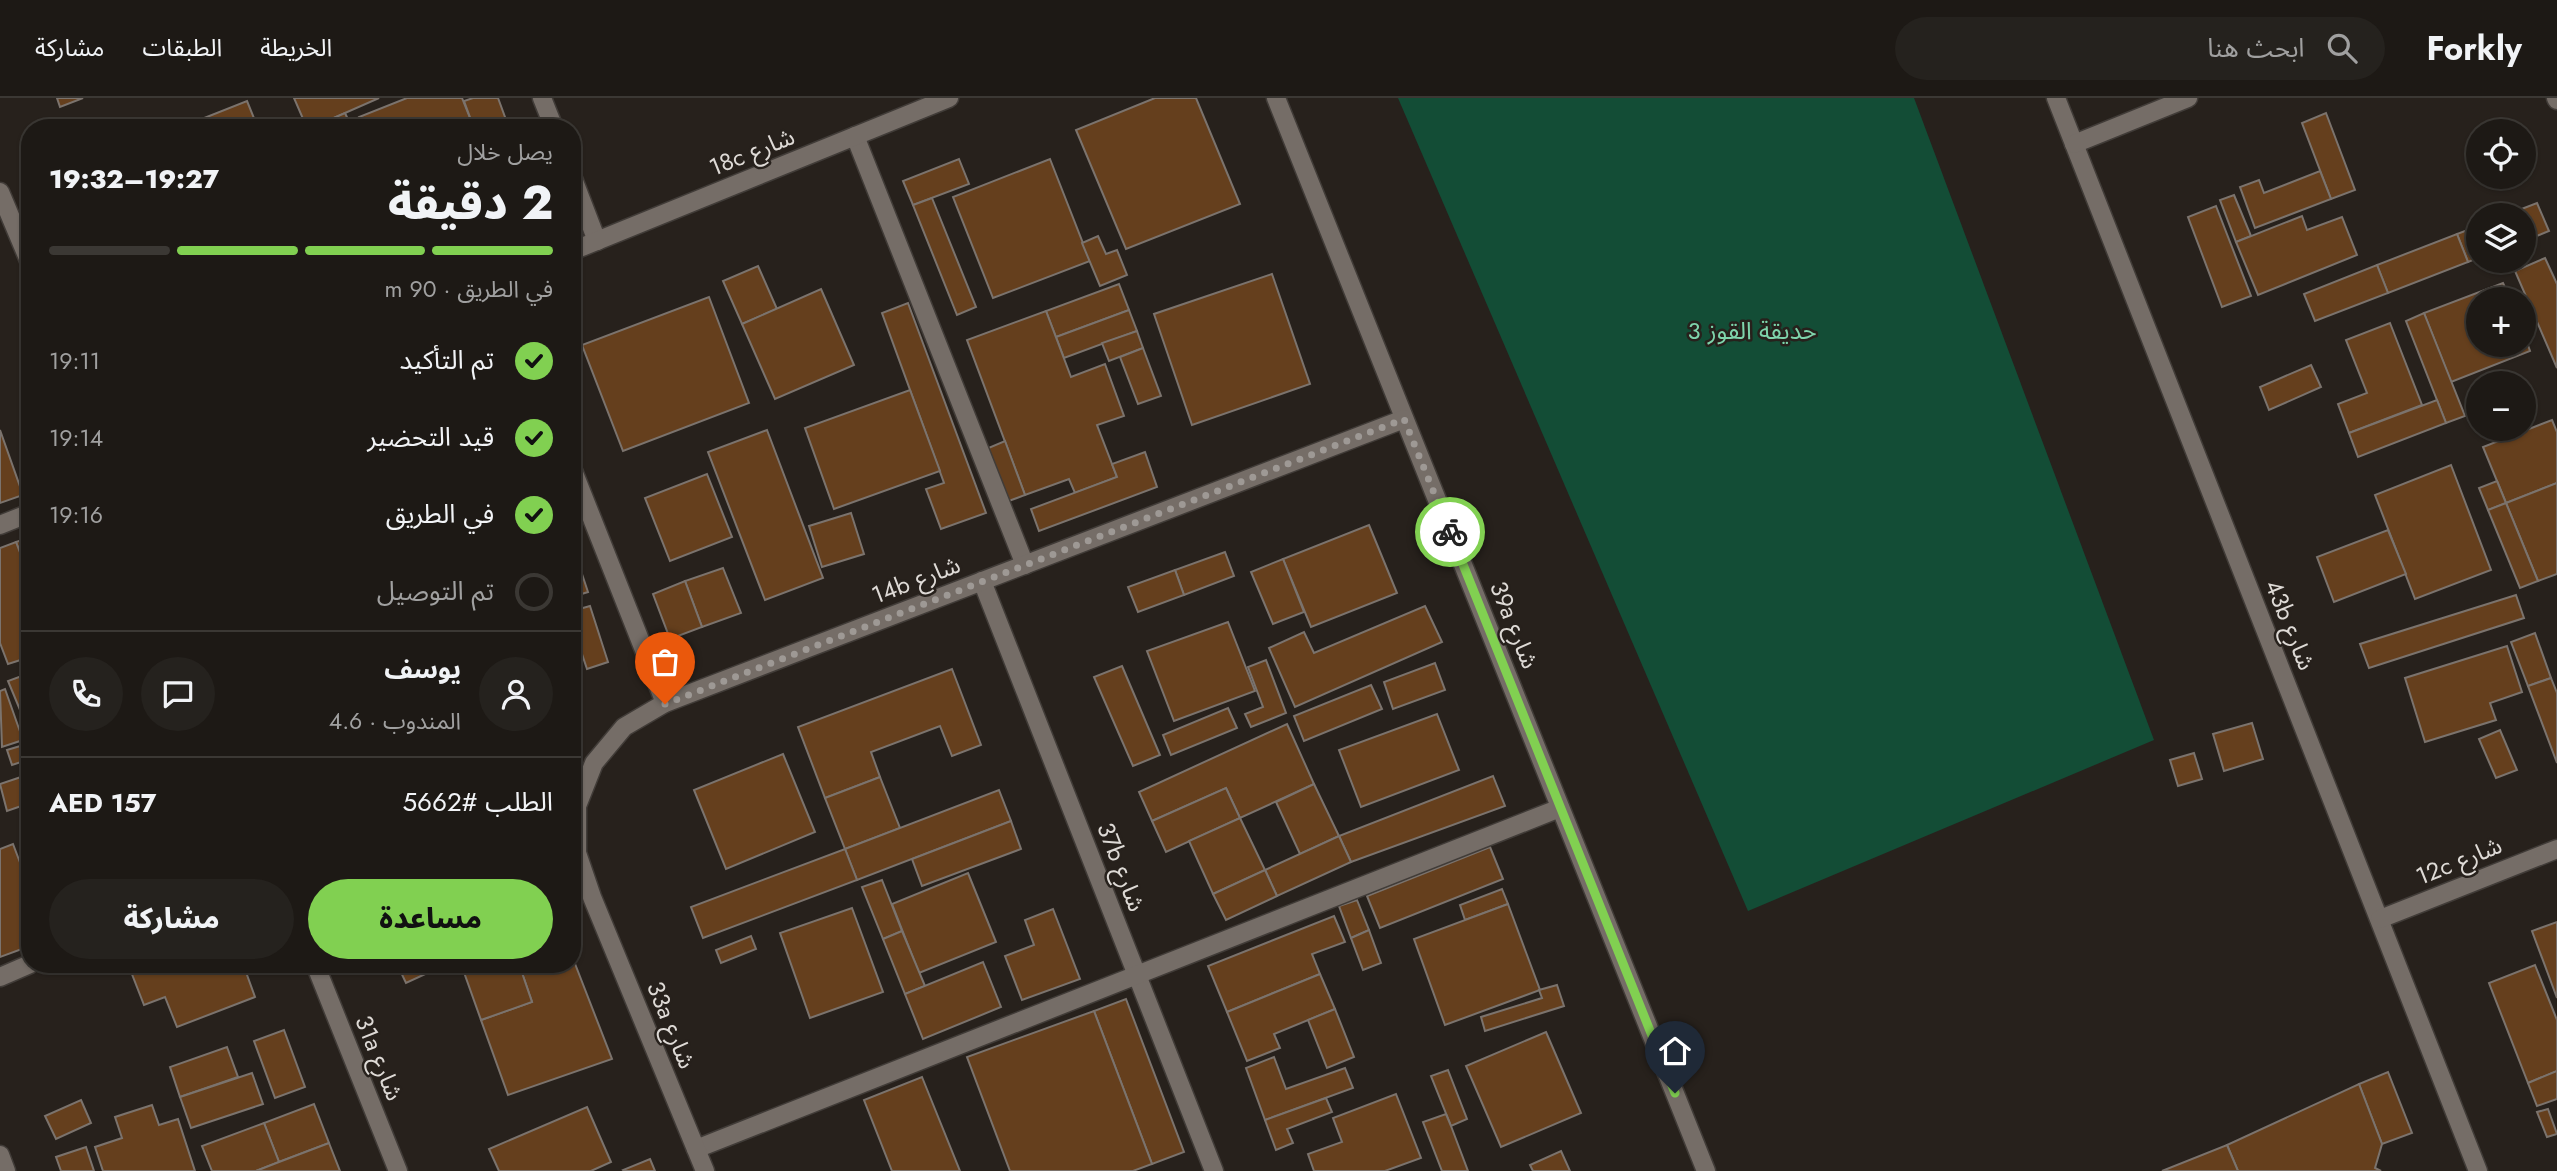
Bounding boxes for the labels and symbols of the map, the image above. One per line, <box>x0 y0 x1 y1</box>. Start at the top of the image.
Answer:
street label: 18c شارع <box>704 119 800 184</box>
park label: حديقة القوز 3 <box>1687 313 1817 348</box>
courier <box>1415 497 1485 567</box>
street label: 14b شارع <box>866 547 965 612</box>
street label: 43b شارع <box>2256 574 2324 675</box>
street label: 39a شارع <box>1481 576 1548 674</box>
pin <box>635 632 695 704</box>
street label: 37b شارع <box>1088 817 1154 917</box>
street label: 12c شارع <box>2411 827 2507 894</box>
street label: 33a شارع <box>638 976 705 1074</box>
street label: 31a شارع <box>346 1010 412 1106</box>
pin <box>1645 1021 1705 1093</box>

